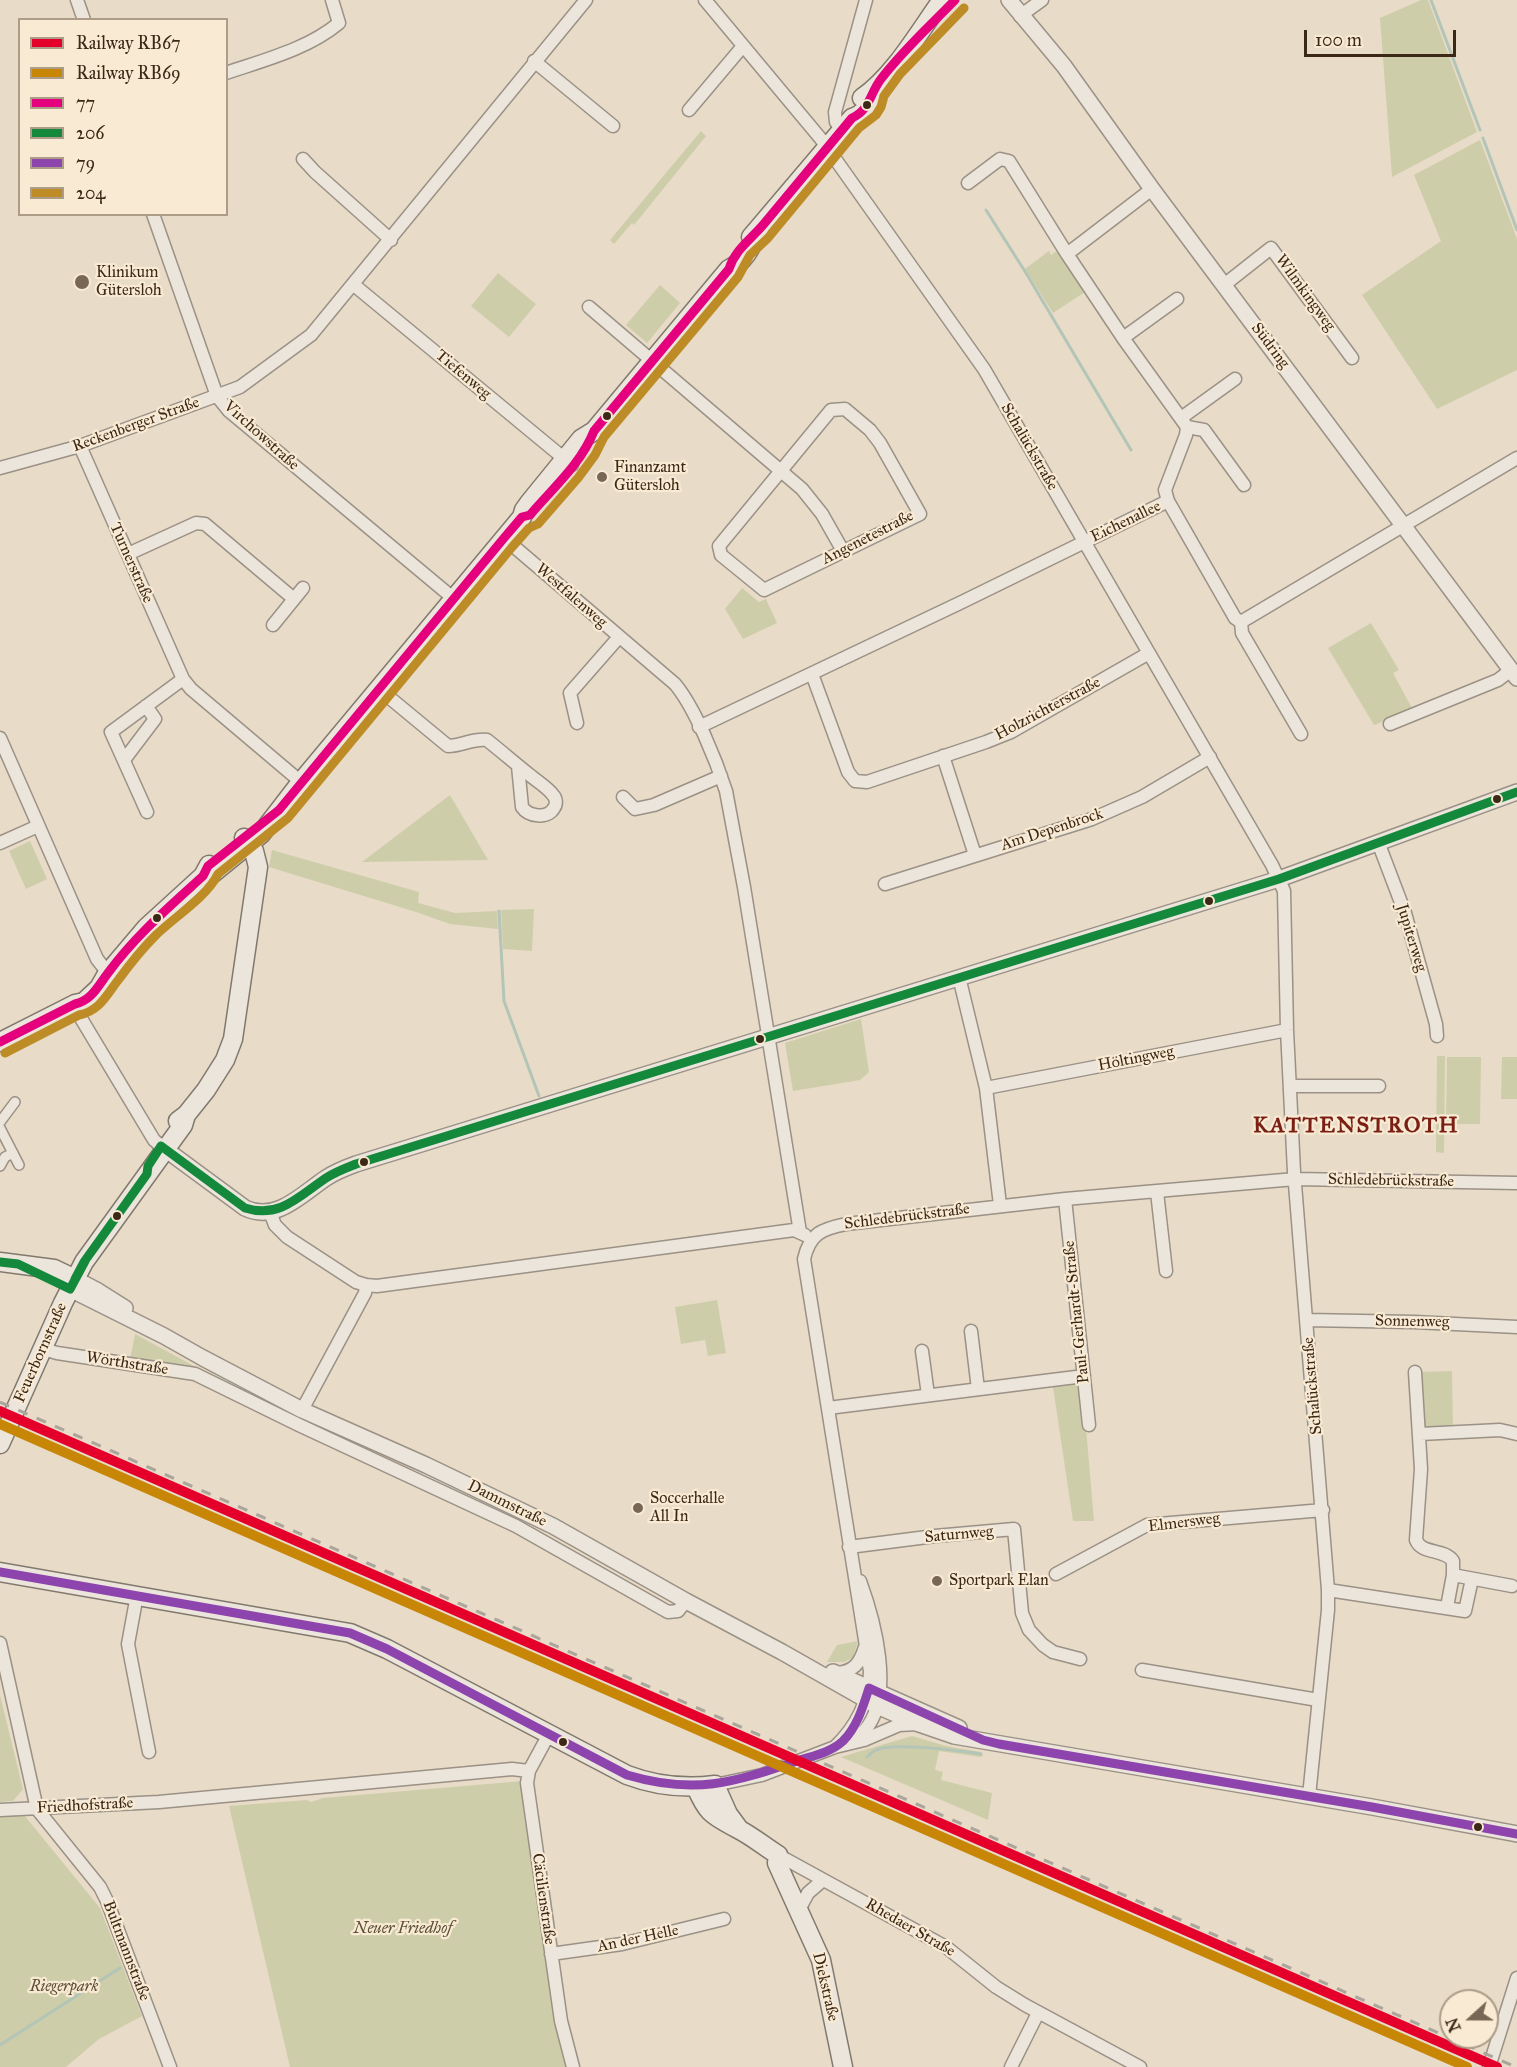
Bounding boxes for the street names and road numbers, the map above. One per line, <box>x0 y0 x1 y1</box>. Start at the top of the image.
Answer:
street label: Wilmkingweg <box>1271 251 1339 335</box>
street label: Südring <box>1247 319 1293 373</box>
street label: Tiefenweg <box>431 346 495 404</box>
street label: Reckenberger Straße <box>70 393 202 457</box>
street label: Virchowstraße <box>219 397 303 475</box>
street label: Schalückstraße <box>996 400 1062 494</box>
street label: Eichenallee <box>1088 497 1164 547</box>
street label: Angenetestraße <box>819 507 917 569</box>
street label: Turnerstraße <box>105 520 157 606</box>
street label: Westfalenweg <box>531 560 611 632</box>
street label: Holzrichterstraße <box>992 673 1104 745</box>
street label: Am Depenbrock <box>999 804 1105 856</box>
street label: Jupiterweg <box>1392 902 1430 974</box>
street label: Höltingweg <box>1096 1042 1176 1076</box>
street label: Schledebrückstraße <box>1328 1170 1454 1192</box>
street label: Schledebrückstraße <box>843 1200 971 1234</box>
street label: Paul-Gerhardt-Straße <box>1060 1240 1094 1384</box>
street label: Feuerbornstraße <box>10 1300 72 1406</box>
street label: Sonnenweg <box>1375 1312 1449 1332</box>
street label: Schalückstraße <box>1299 1336 1327 1436</box>
street label: Wörthstraße <box>85 1348 169 1380</box>
street label: Dammstraße <box>464 1477 550 1531</box>
street label: Elmersweg <box>1147 1509 1221 1537</box>
street label: Saturnweg <box>924 1522 994 1548</box>
street label: Friedhofstraße <box>36 1794 134 1818</box>
street label: Cäcilienstraße <box>527 1852 559 1946</box>
street label: Rhedaer Straße <box>862 1895 958 1961</box>
street label: Bultmannstraße <box>98 1898 154 2004</box>
street label: An der Helle <box>596 1921 680 1957</box>
street label: Diekstraße <box>808 1951 842 2023</box>

